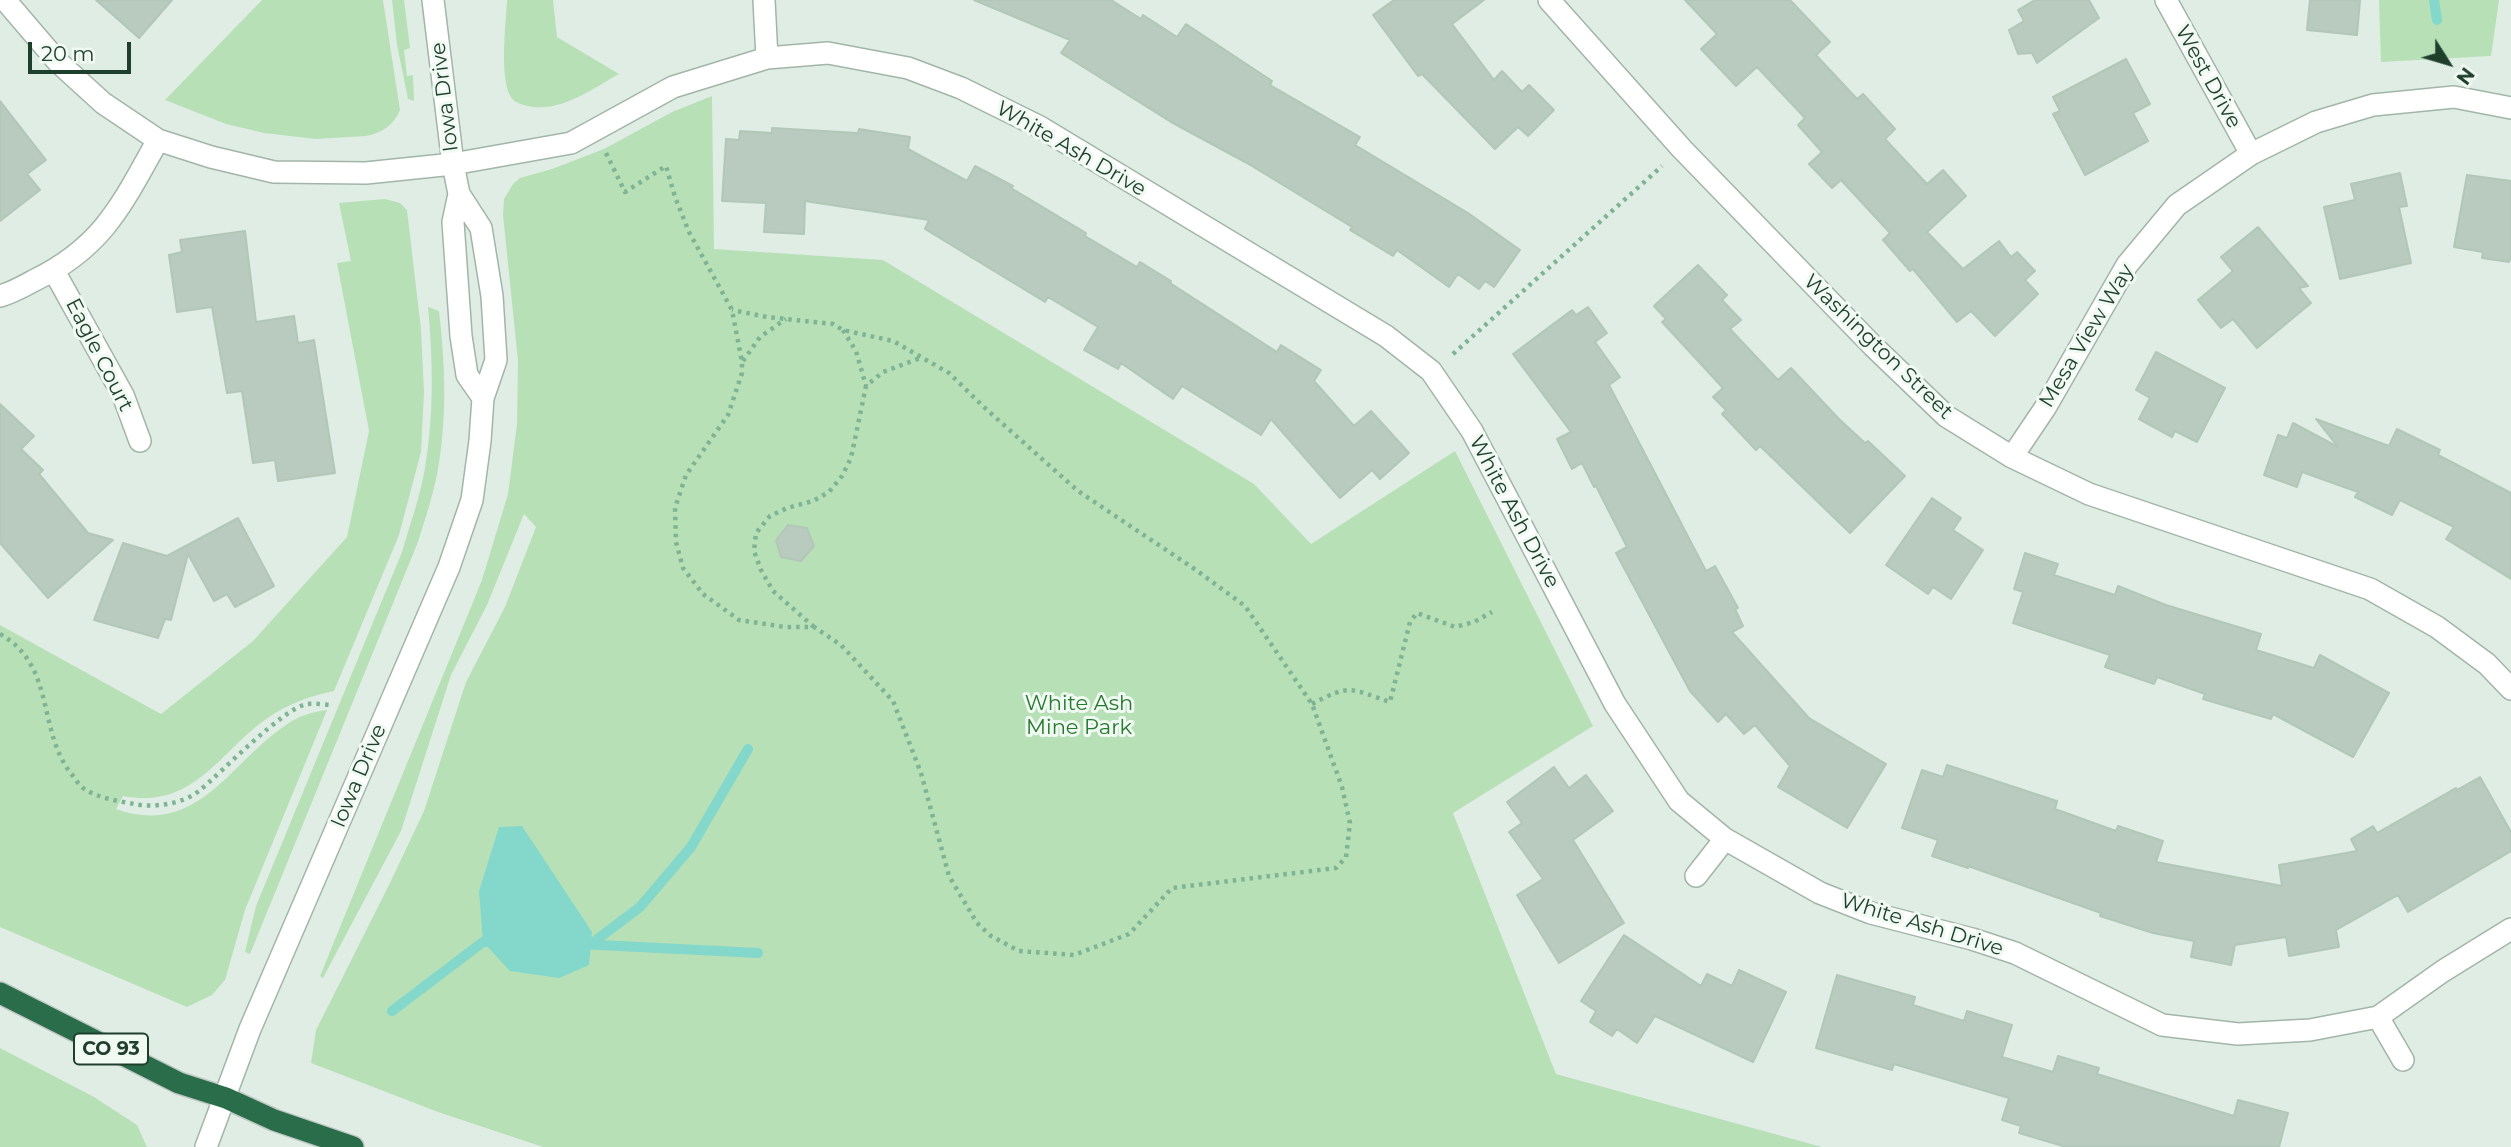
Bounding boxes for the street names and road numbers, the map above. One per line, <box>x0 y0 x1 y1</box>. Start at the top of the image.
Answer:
street label: West Drive <box>2169 21 2247 133</box>
street label: Iowa Drive <box>426 41 464 153</box>
street label: White Ash Drive <box>992 96 1150 202</box>
street label: Mesa View Way <box>2034 260 2140 412</box>
street label: Washington Street <box>1798 269 1958 425</box>
street label: Eagle Court <box>60 294 138 416</box>
street label: White Ash Drive <box>1463 432 1565 592</box>
street label: Iowa Drive <box>326 720 392 832</box>
street label: White Ash Drive <box>1838 888 2006 962</box>
road number: CO 93 <box>74 1034 148 1064</box>

